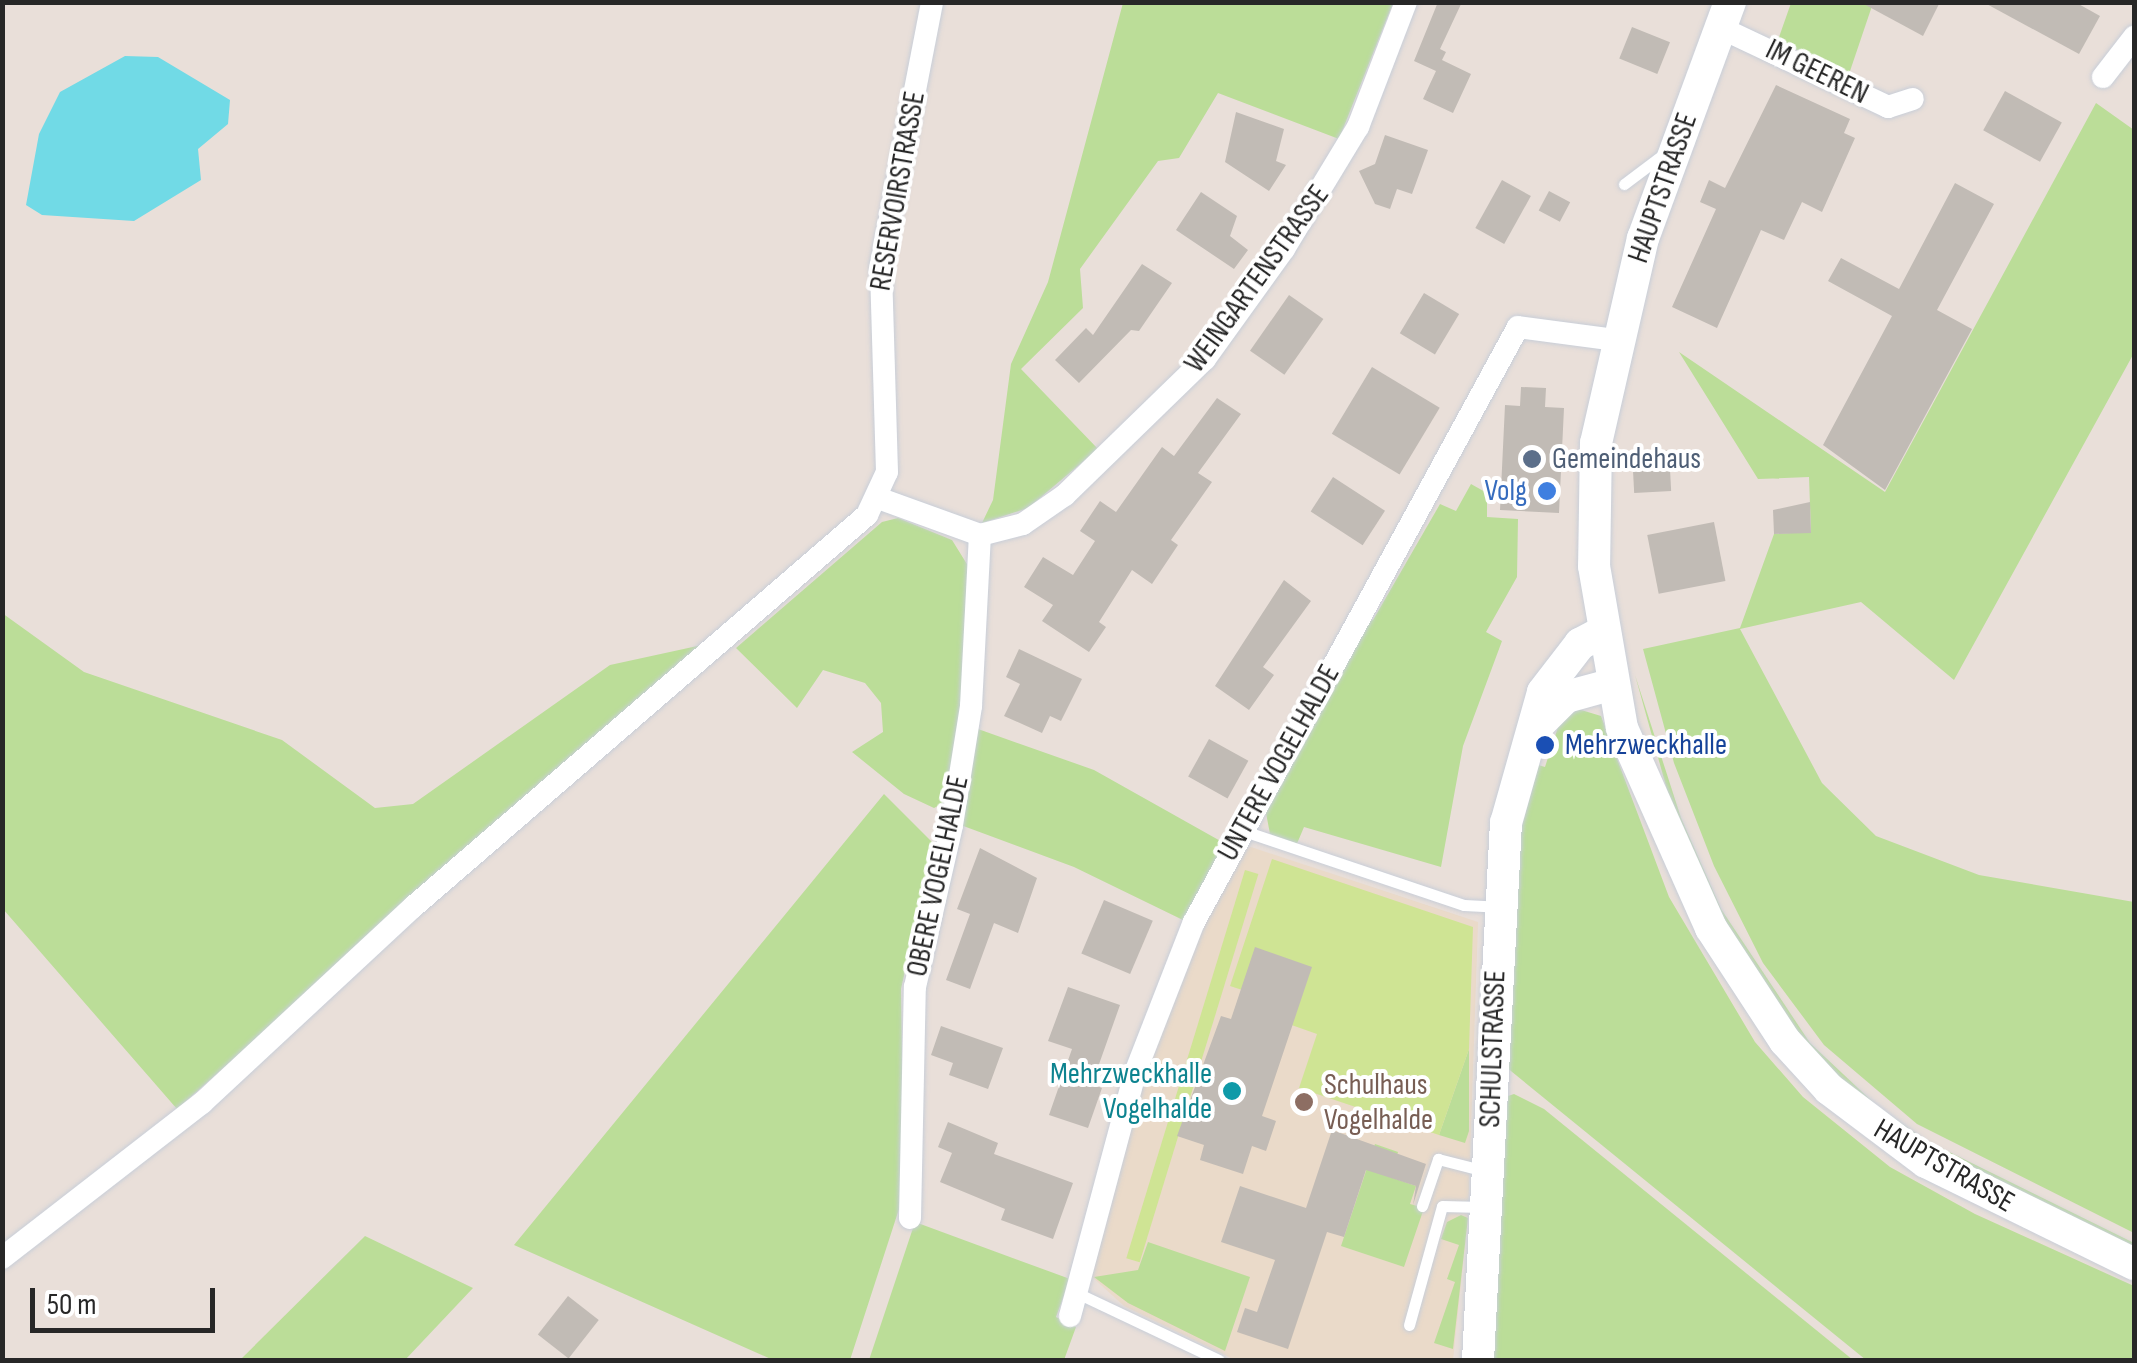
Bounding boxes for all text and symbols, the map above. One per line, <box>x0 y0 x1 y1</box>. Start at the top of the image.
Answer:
street label: IM GEEREN <box>1760 32 1874 112</box>
street label: RESERVOIRSTRASSE <box>863 88 933 294</box>
street label: HAUPTSTRASSE <box>1621 108 1705 268</box>
street label: WEINGARTENSTRASSE <box>1177 178 1337 380</box>
place label: Gemeindehaus <box>1552 441 1701 477</box>
marker: Gemeindehaus <box>1521 448 1543 470</box>
place label: Volg <box>1484 473 1527 509</box>
marker: Volg <box>1536 480 1558 502</box>
street label: UNTERE VOGELHALDE <box>1210 659 1348 867</box>
place label: Mehrzweckhalle <box>1565 727 1727 763</box>
marker: Mehrzweckhalle <box>1534 734 1556 756</box>
street label: OBERE VOGELHALDE <box>899 772 977 980</box>
street label: SCHULSTRASSE <box>1472 970 1514 1128</box>
place label: Mehrzweckhalle Vogelhalde <box>1050 1056 1212 1126</box>
place label: Schulhaus Vogelhalde <box>1324 1067 1433 1138</box>
marker: Mehrzweckhalle Vogelhalde <box>1221 1080 1243 1102</box>
marker: Schulhaus Vogelhalde <box>1293 1091 1315 1113</box>
street label: HAUPTSTRASSE <box>1867 1111 2021 1221</box>
scale bar <box>35 1268 220 1330</box>
text: 50 m <box>47 1287 96 1323</box>

